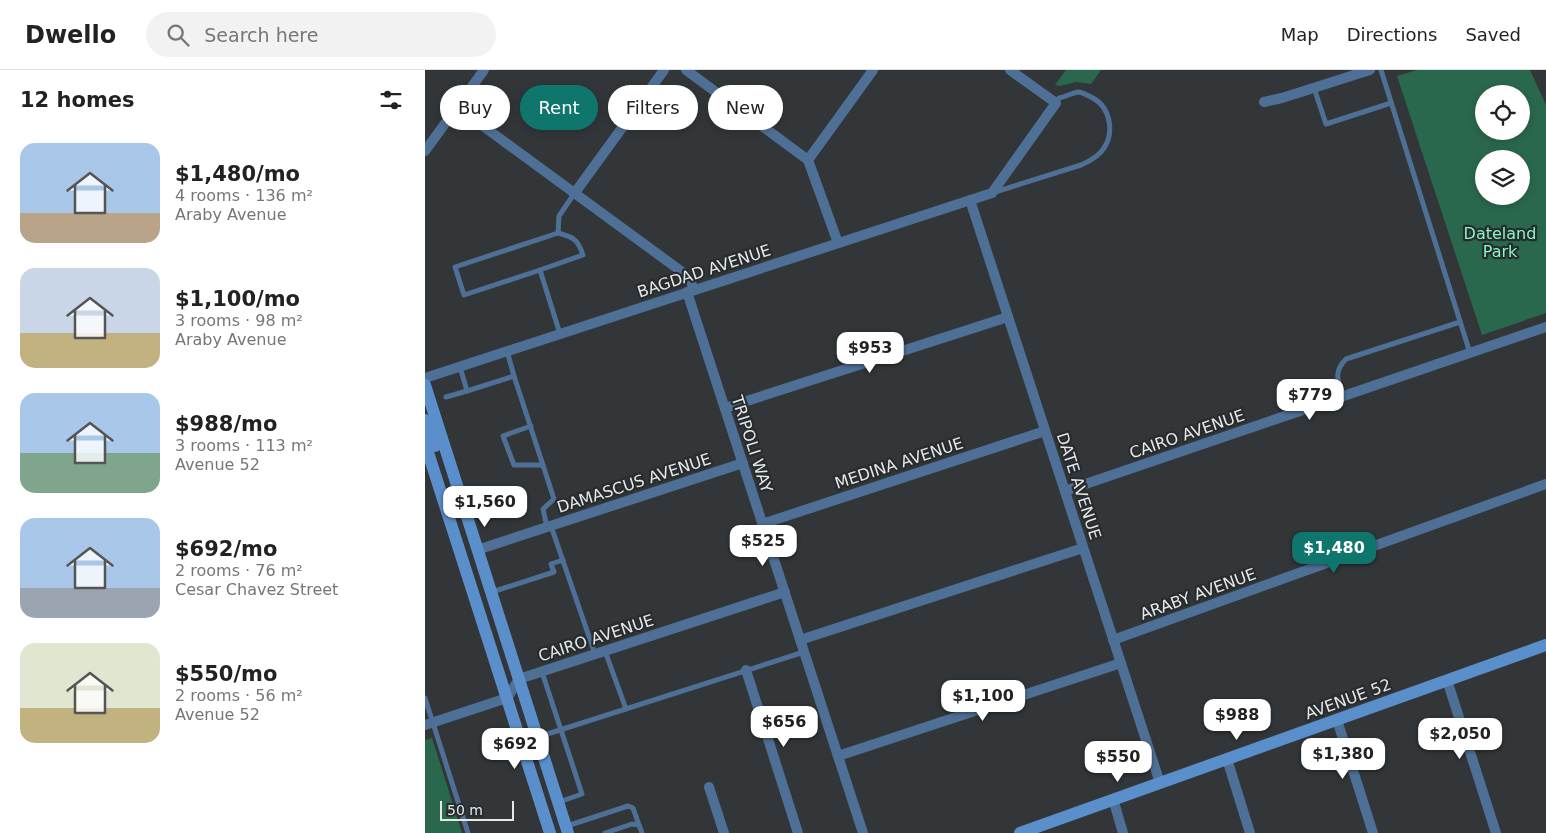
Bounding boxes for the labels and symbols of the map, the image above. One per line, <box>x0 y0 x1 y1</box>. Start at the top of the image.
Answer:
park label: Dateland Park <box>1464 224 1536 261</box>
street label: BAGDAD AVENUE <box>635 240 773 302</box>
pin: $953 <box>840 332 900 374</box>
pin: $779 <box>1280 378 1340 421</box>
street label: TRIPOLI WAY <box>727 392 777 495</box>
street label: CAIRO AVENUE <box>1127 405 1247 463</box>
street label: DATE AVENUE <box>1053 430 1105 542</box>
street label: MEDINA AVENUE <box>832 433 966 493</box>
street label: DAMASCUS AVENUE <box>555 449 713 517</box>
pin: $1,560 <box>444 486 526 528</box>
pin: $525 <box>733 524 793 567</box>
pin: $1,480 <box>1293 532 1375 574</box>
street label: ARABY AVENUE <box>1137 564 1259 624</box>
street label: CAIRO AVENUE <box>536 610 656 666</box>
street label: AVENUE 52 <box>1302 675 1394 723</box>
pin: $1,100 <box>942 680 1024 722</box>
pin: $988 <box>1207 698 1267 741</box>
pin: $656 <box>754 706 814 748</box>
pin: $2,050 <box>1419 718 1501 760</box>
pin: $692 <box>485 728 545 770</box>
pin: $1,380 <box>1302 738 1384 780</box>
pin: $550 <box>1088 740 1148 783</box>
scale bar <box>440 798 514 821</box>

